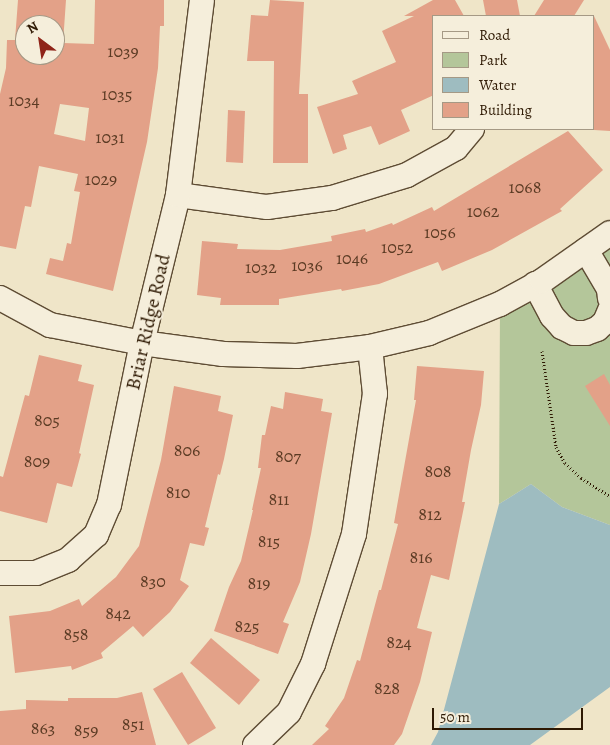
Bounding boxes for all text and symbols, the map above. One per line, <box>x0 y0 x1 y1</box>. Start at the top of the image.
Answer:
north arrow <box>15 15 65 65</box>
legend <box>432 15 595 130</box>
text: N <box>23 17 42 38</box>
text: Road <box>479 25 510 45</box>
house number: 1039 <box>107 40 139 62</box>
text: Park <box>479 50 507 70</box>
text: Water <box>479 75 516 95</box>
house number: 1035 <box>102 83 132 105</box>
house number: 1034 <box>8 89 40 111</box>
text: Building <box>479 100 532 120</box>
house number: 1031 <box>95 126 125 148</box>
house number: 1029 <box>85 168 117 190</box>
house number: 1068 <box>509 176 541 198</box>
house number: 1062 <box>467 200 499 222</box>
house number: 1056 <box>424 221 456 243</box>
house number: 1052 <box>381 236 413 258</box>
house number: 1046 <box>336 247 368 269</box>
street label: Briar Ridge Road <box>121 252 175 392</box>
house number: 1036 <box>291 254 323 276</box>
house number: 1032 <box>245 256 277 278</box>
house number: 805 <box>34 409 60 431</box>
house number: 806 <box>174 439 200 461</box>
house number: 807 <box>275 445 301 467</box>
house number: 809 <box>24 450 50 472</box>
house number: 808 <box>424 460 452 482</box>
house number: 810 <box>166 481 190 503</box>
house number: 811 <box>268 488 290 510</box>
house number: 812 <box>418 503 442 525</box>
house number: 815 <box>258 530 280 552</box>
house number: 816 <box>409 546 433 568</box>
house number: 830 <box>140 570 166 592</box>
house number: 819 <box>247 572 271 594</box>
house number: 842 <box>105 602 131 624</box>
house number: 825 <box>234 615 260 637</box>
house number: 858 <box>63 623 89 645</box>
house number: 824 <box>386 631 412 653</box>
house number: 828 <box>374 677 400 699</box>
scale bar <box>435 698 586 730</box>
text: 50 m <box>440 707 470 727</box>
house number: 851 <box>122 713 144 735</box>
house number: 863 <box>31 717 55 739</box>
house number: 859 <box>74 719 98 741</box>

